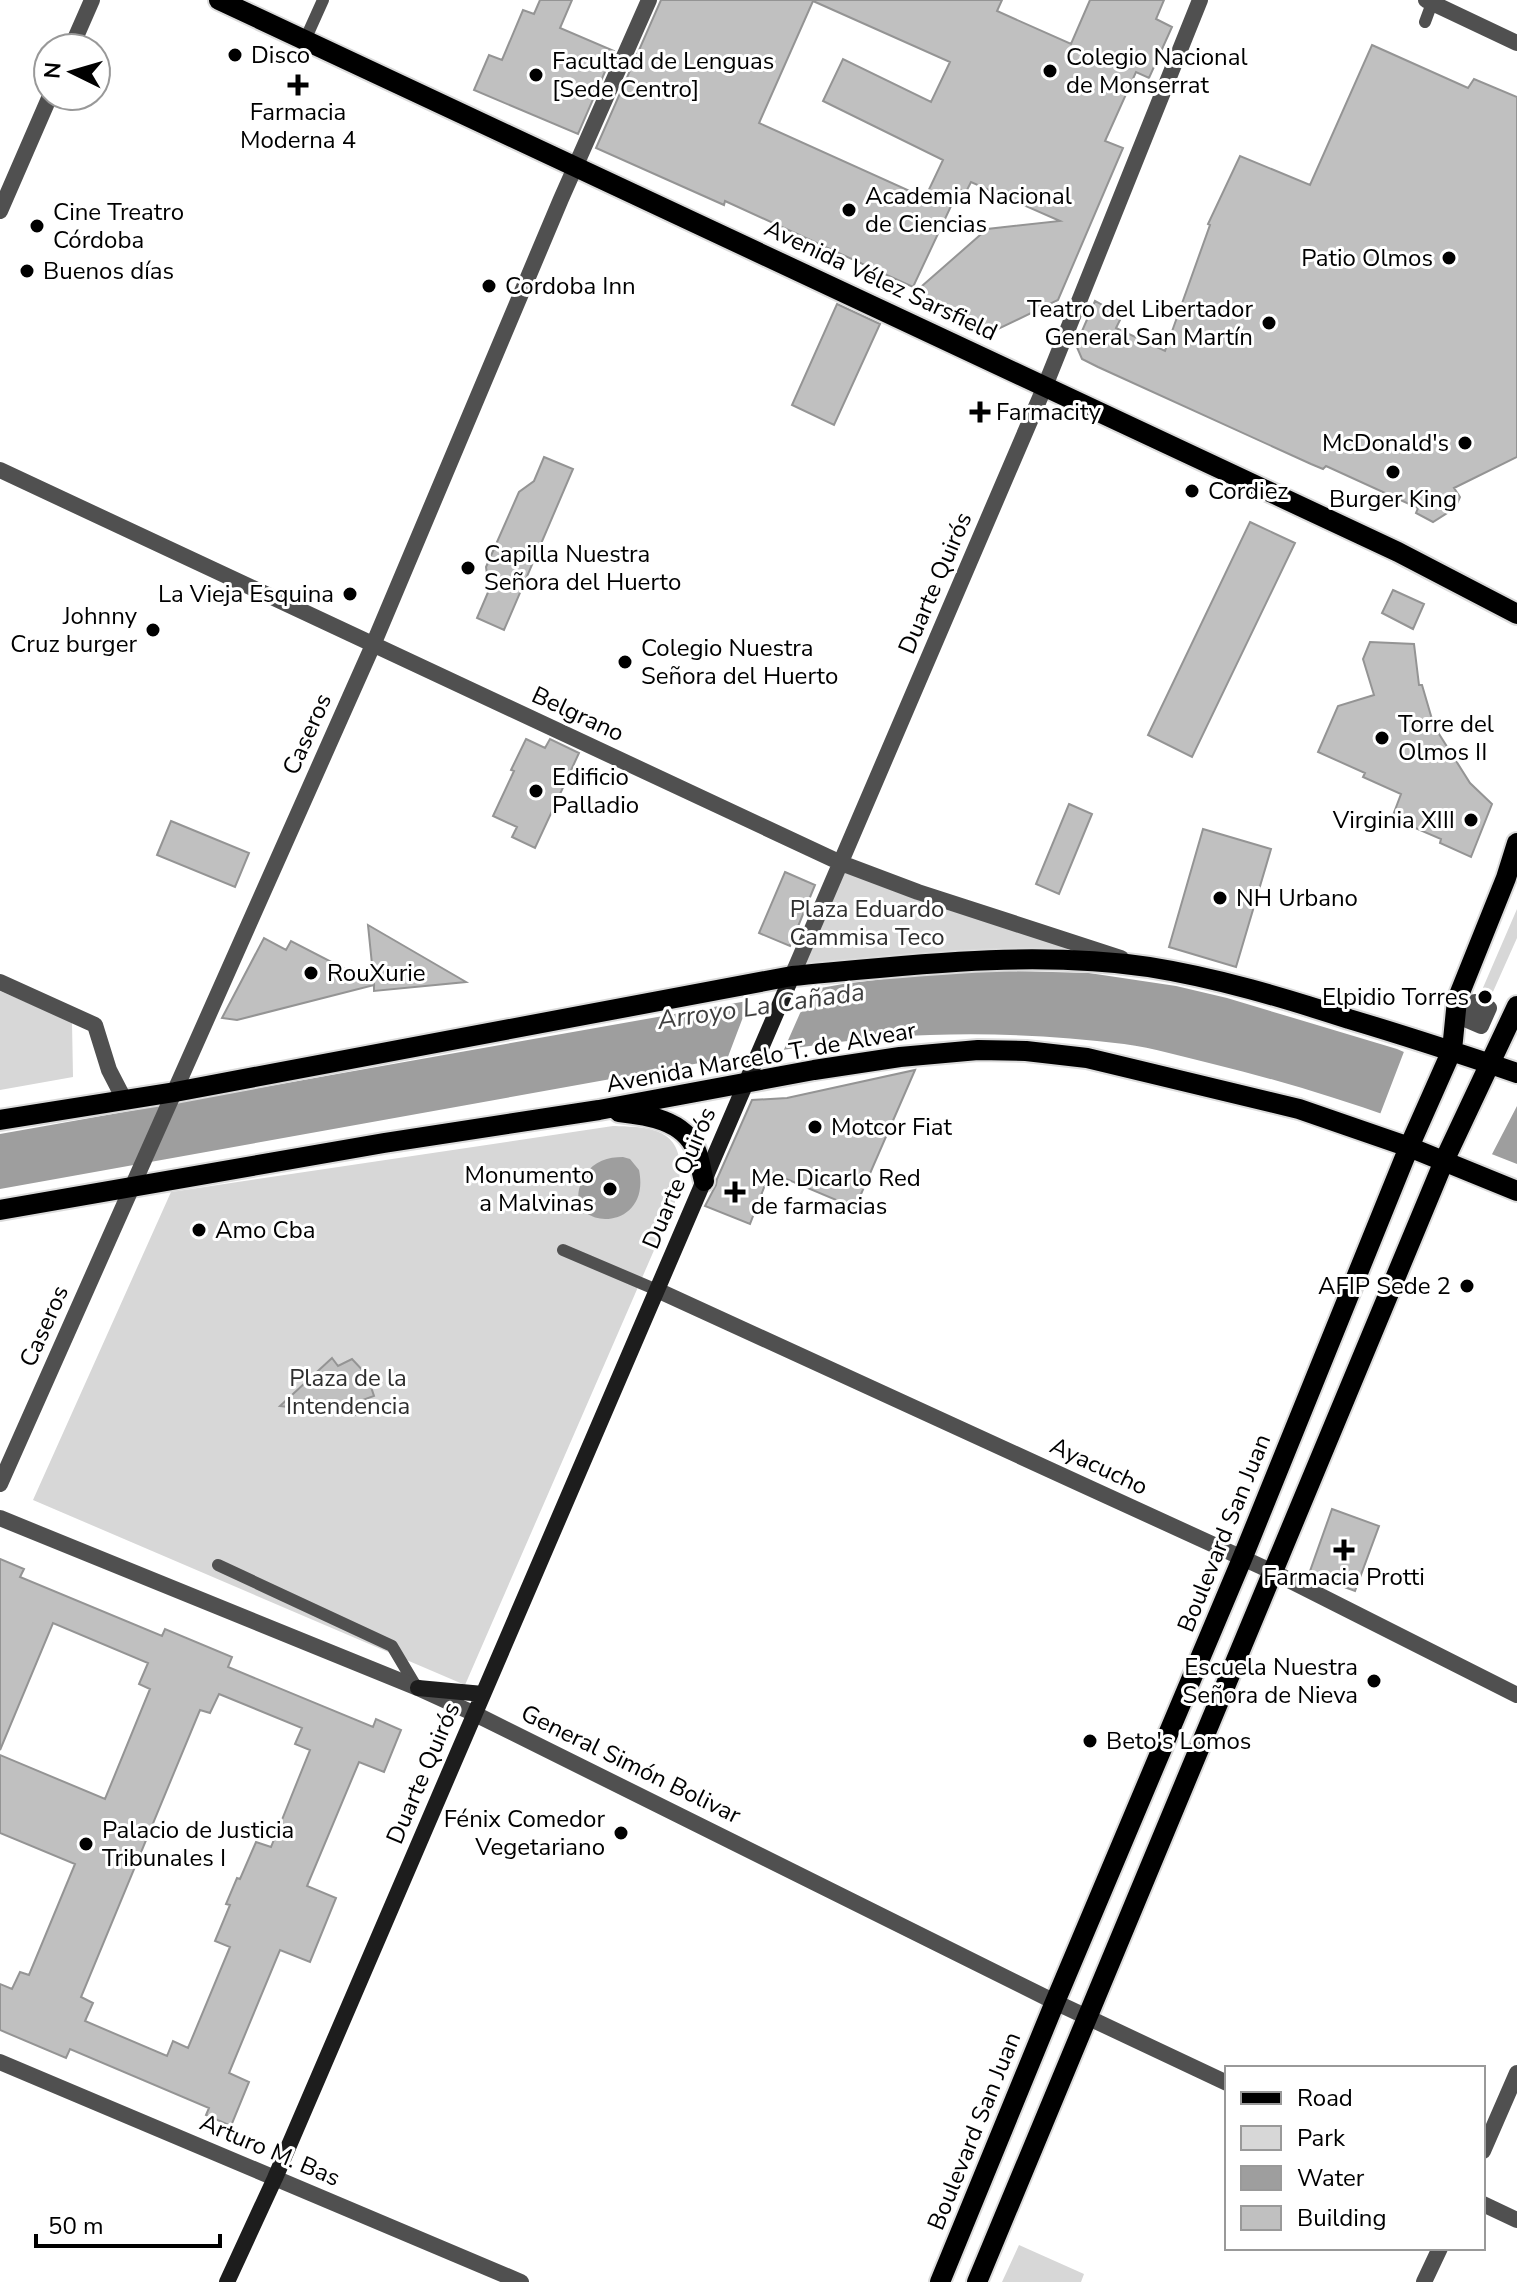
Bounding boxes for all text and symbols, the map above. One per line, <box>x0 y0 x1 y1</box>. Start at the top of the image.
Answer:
north arrow <box>32 32 112 112</box>
place label: Disco <box>251 39 310 71</box>
place label: Colegio Nacional de Monserrat <box>1066 41 1248 101</box>
place label: Facultad de Lenguas [Sede Centro] <box>552 45 774 105</box>
marker: Disco <box>226 46 244 64</box>
text: N <box>37 61 69 80</box>
marker: Colegio Nacional de Monserrat <box>1041 62 1059 80</box>
marker: Facultad de Lenguas [Sede Centro] <box>527 66 545 84</box>
marker: Farmacia Moderna 4 <box>289 76 307 94</box>
place label: Farmacia Moderna 4 <box>240 96 356 156</box>
place label: Academia Nacional de Ciencias <box>865 180 1072 240</box>
place label: Cine Treatro Córdoba <box>53 196 184 256</box>
marker: Academia Nacional de Ciencias <box>840 201 858 219</box>
street label: Avenida Vélez Sarsfield <box>759 212 1003 348</box>
marker: Cine Treatro Córdoba <box>28 217 46 235</box>
place label: Patio Olmos <box>1301 242 1433 274</box>
marker: Patio Olmos <box>1440 249 1458 267</box>
place label: Buenos días <box>43 255 174 287</box>
marker: Buenos días <box>18 262 36 280</box>
place label: Cordoba Inn <box>505 270 636 302</box>
marker: Cordoba Inn <box>480 277 498 295</box>
place label: Teatro del Libertador General San Martín <box>1027 293 1253 353</box>
marker: Teatro del Libertador General San Martín <box>1260 314 1278 332</box>
place label: Farmacity <box>996 396 1101 428</box>
marker: Farmacity <box>971 403 989 421</box>
place label: McDonald's <box>1322 427 1449 459</box>
marker: McDonald's <box>1456 434 1474 452</box>
marker: Burger King <box>1384 463 1402 481</box>
place label: Cordiez <box>1208 475 1288 507</box>
marker: Cordiez <box>1183 482 1201 500</box>
place label: Burger King <box>1329 483 1457 515</box>
street label: Duarte Quirós <box>891 507 979 659</box>
place label: Capilla Nuestra Señora del Huerto <box>484 538 681 598</box>
marker: Capilla Nuestra Señora del Huerto <box>459 559 477 577</box>
place label: La Vieja Esquina <box>158 578 334 610</box>
marker: La Vieja Esquina <box>341 585 359 603</box>
place label: Johnny Cruz burger <box>10 600 138 660</box>
marker: Johnny Cruz burger <box>144 621 162 639</box>
place label: Colegio Nuestra Señora del Huerto <box>641 632 838 692</box>
marker: Colegio Nuestra Señora del Huerto <box>616 653 634 671</box>
street label: Belgrano <box>527 679 629 749</box>
street label: Caseros <box>275 688 339 780</box>
place label: Torre del Olmos II <box>1398 708 1494 768</box>
marker: Torre del Olmos II <box>1373 729 1391 747</box>
place label: Edificio Palladio <box>552 761 639 821</box>
marker: Edificio Palladio <box>527 782 545 800</box>
place label: Virginia XIII <box>1332 804 1455 836</box>
marker: Virginia XIII <box>1462 811 1480 829</box>
place label: NH Urbano <box>1236 882 1358 914</box>
marker: NH Urbano <box>1211 889 1229 907</box>
park label: Plaza Eduardo Cammisa Teco <box>789 893 945 953</box>
place label: RouXurie <box>327 957 426 989</box>
marker: RouXurie <box>302 964 320 982</box>
water label: Arroyo La Cañada <box>654 974 867 1038</box>
place label: Elpidio Torres <box>1322 981 1469 1013</box>
marker: Elpidio Torres <box>1476 988 1494 1006</box>
street label: Avenida Marcelo T. de Alvear <box>604 1014 919 1100</box>
street label: Duarte Quirós <box>635 1102 723 1254</box>
place label: Motcor Fiat <box>831 1111 952 1143</box>
marker: Motcor Fiat <box>806 1118 824 1136</box>
place label: Monumento a Malvinas <box>464 1159 594 1219</box>
place label: Me. Dicarlo Red de farmacias <box>751 1162 921 1222</box>
marker: Monumento a Malvinas <box>601 1180 619 1198</box>
marker: Me. Dicarlo Red de farmacias <box>726 1183 744 1201</box>
place label: Amo Cba <box>215 1214 315 1246</box>
marker: Amo Cba <box>190 1221 208 1239</box>
place label: AFIP Sede 2 <box>1318 1270 1451 1302</box>
marker: AFIP Sede 2 <box>1458 1277 1476 1295</box>
street label: Caseros <box>12 1280 76 1372</box>
park label: Plaza de la Intendencia <box>286 1362 410 1422</box>
street label: Ayacucho <box>1045 1429 1153 1503</box>
street label: Boulevard San Juan <box>1170 1429 1278 1637</box>
marker: Farmacia Protti <box>1335 1541 1353 1559</box>
place label: Farmacia Protti <box>1263 1561 1425 1593</box>
place label: Escuela Nuestra Señora de Nieva <box>1182 1651 1358 1711</box>
marker: Escuela Nuestra Señora de Nieva <box>1365 1672 1383 1690</box>
street label: Duarte Quirós <box>379 1697 467 1849</box>
street label: General Simón Bolivar <box>516 1697 747 1831</box>
place label: Beto's Lomos <box>1106 1725 1251 1757</box>
marker: Beto's Lomos <box>1081 1732 1099 1750</box>
place label: Fénix Comedor Vegetariano <box>444 1803 605 1863</box>
place label: Palacio de Justicia Tribunales I <box>102 1814 294 1874</box>
marker: Fénix Comedor Vegetariano <box>612 1824 630 1842</box>
marker: Palacio de Justicia Tribunales I <box>77 1835 95 1853</box>
street label: Boulevard San Juan <box>920 2027 1028 2235</box>
legend <box>1225 2066 1485 2250</box>
text: Road <box>1297 2082 1353 2114</box>
street label: Arturo M. Bas <box>195 2106 345 2194</box>
text: Park <box>1297 2122 1346 2154</box>
text: Water <box>1297 2162 1365 2194</box>
scale bar <box>36 2198 220 2248</box>
text: Building <box>1297 2202 1387 2234</box>
text: 50 m <box>48 2210 104 2242</box>

